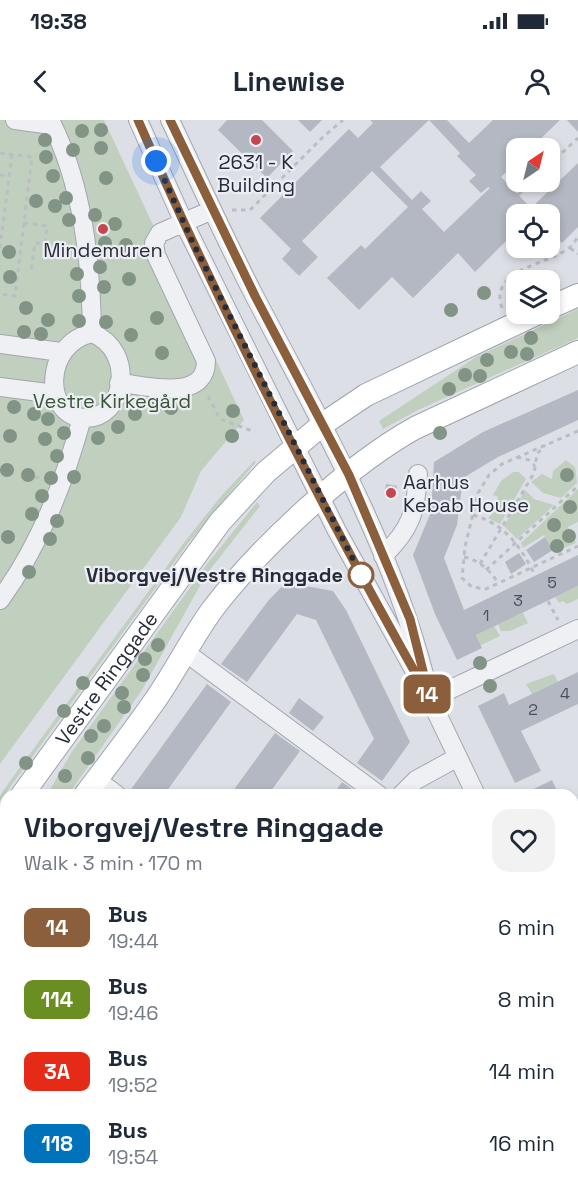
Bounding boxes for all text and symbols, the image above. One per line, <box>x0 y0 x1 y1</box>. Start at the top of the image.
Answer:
text: 19:38 <box>30 7 87 35</box>
text: Linewise <box>233 64 345 99</box>
icon: back <box>24 65 57 98</box>
icon: person <box>521 65 554 98</box>
marker: 2631 - K Building <box>249 133 263 147</box>
north arrow <box>506 138 560 192</box>
map controls <box>506 138 560 324</box>
your location <box>141 146 171 176</box>
place label: 2631 - K Building <box>217 149 295 198</box>
button: locate <box>506 204 560 258</box>
marker: Mindemuren <box>96 222 110 236</box>
place label: Mindemuren <box>43 237 163 263</box>
button: layers <box>506 270 560 324</box>
park label: Vestre Kirkegård <box>33 388 191 414</box>
place label: Aarhus Kebab House <box>403 469 529 518</box>
marker: Aarhus Kebab House <box>384 486 398 500</box>
place label: Viborgvej/Vestre Ringgade <box>86 562 343 588</box>
marker: Viborgvej/Vestre Ringgade <box>348 562 374 588</box>
house number: 5 <box>547 572 557 593</box>
house number: 3 <box>513 590 523 611</box>
house number: 1 <box>483 605 489 626</box>
street label: Vestre Ringgade <box>49 607 164 750</box>
line badge: 14 <box>400 674 454 714</box>
text: 14 <box>416 681 438 708</box>
house number: 4 <box>560 683 570 704</box>
house number: 2 <box>528 699 538 720</box>
text: Viborgvej/Vestre Ringgade <box>24 809 384 845</box>
button: heart <box>492 809 555 872</box>
text: Walk · 3 min · 170 m <box>24 850 203 876</box>
text: Bus <box>108 900 148 928</box>
text: 6 min <box>498 913 555 941</box>
text: 14 <box>46 914 68 941</box>
text: 19:44 <box>108 928 159 954</box>
text: Bus <box>108 972 148 1000</box>
text: 8 min <box>498 985 555 1013</box>
text: 114 <box>41 986 73 1013</box>
text: 19:46 <box>108 1000 158 1026</box>
text: Bus <box>108 1044 148 1072</box>
text: 14 min <box>489 1057 555 1085</box>
text: 3A <box>44 1058 70 1085</box>
text: 19:52 <box>108 1072 158 1098</box>
text: Bus <box>108 1116 148 1144</box>
text: 16 min <box>489 1129 555 1157</box>
text: 118 <box>41 1130 73 1157</box>
text: 19:54 <box>108 1144 158 1170</box>

